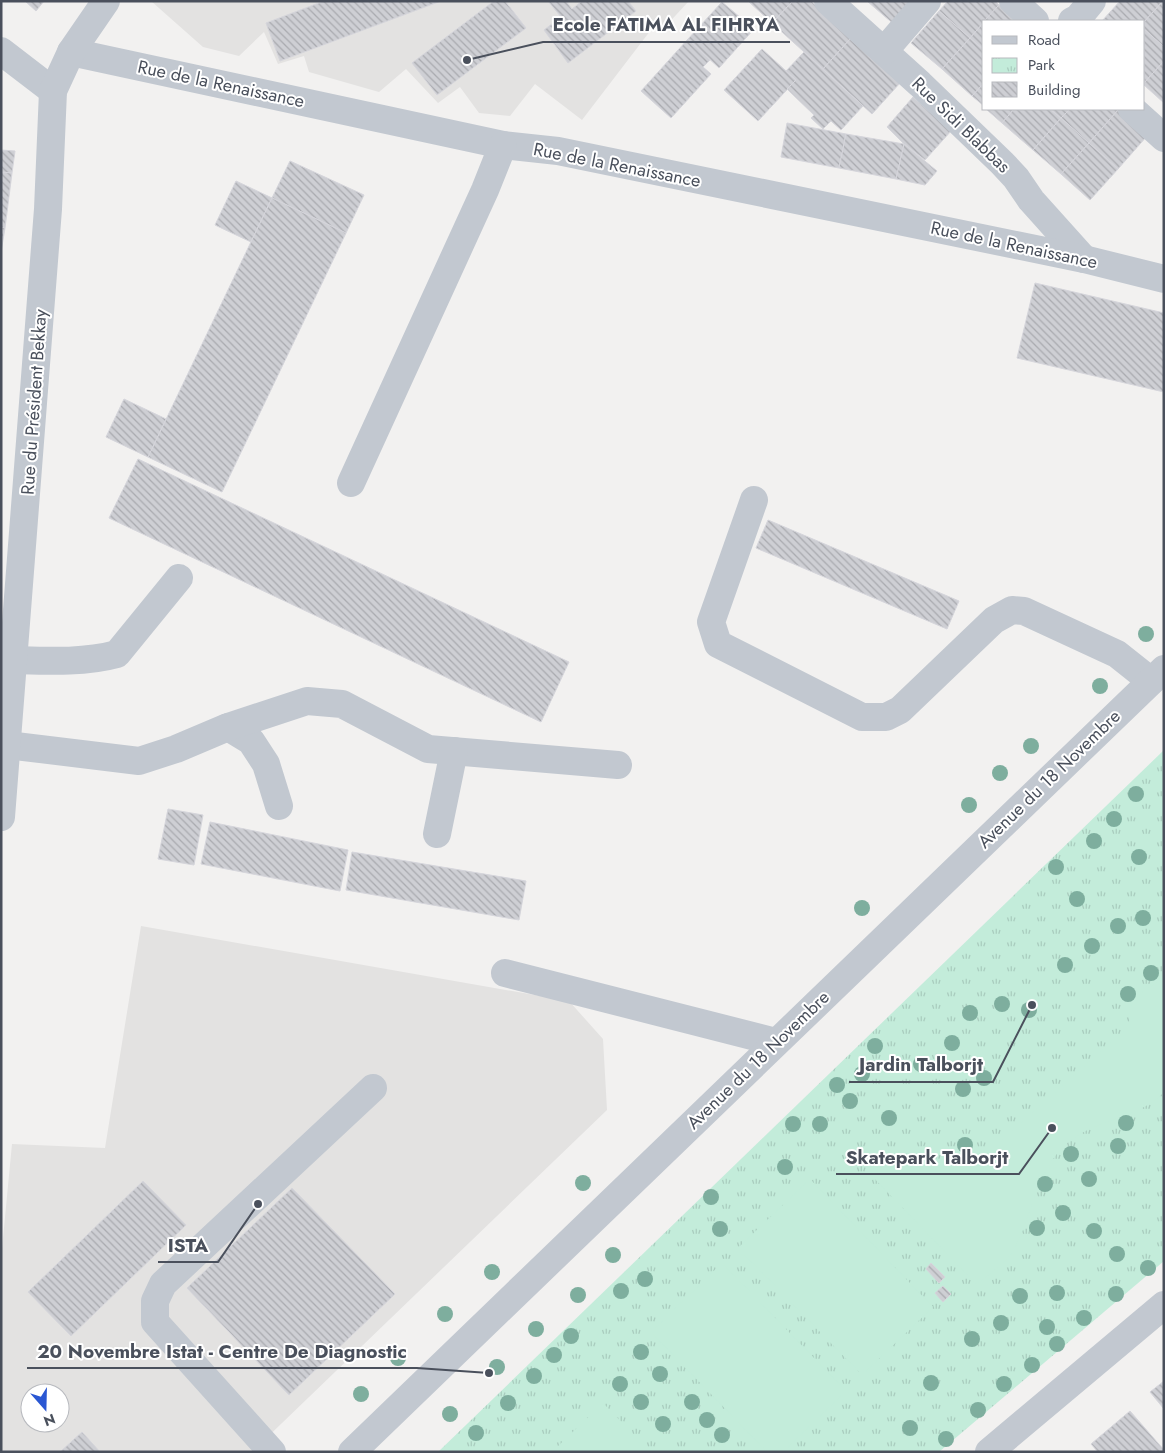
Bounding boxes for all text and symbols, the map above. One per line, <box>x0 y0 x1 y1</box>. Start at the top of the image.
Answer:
callout: Ecole FATIMA AL FIHRYA <box>543 8 790 42</box>
text: Ecole FATIMA AL FIHRYA <box>552 11 780 38</box>
legend <box>982 20 1145 110</box>
text: Road <box>1028 29 1060 51</box>
street label: Rue de la Renaissance <box>135 54 307 114</box>
text: Park <box>1028 54 1055 76</box>
street label: Rue Sidi Blabbas <box>906 71 1016 179</box>
text: Building <box>1028 79 1080 101</box>
street label: Rue de la Renaissance <box>531 136 703 194</box>
street label: Rue de la Renaissance <box>928 215 1100 275</box>
street label: Rue du Président Bekkay <box>15 308 53 496</box>
street label: Avenue du 18 Novembre <box>972 704 1126 854</box>
street label: Avenue du 18 Novembre <box>681 985 835 1135</box>
callout: Jardin Talborjt <box>849 1048 993 1082</box>
text: Jardin Talborjt <box>855 1051 983 1078</box>
callout: Skatepark Talborjt <box>836 1140 1019 1174</box>
text: Skatepark Talborjt <box>846 1144 1008 1171</box>
callout: ISTA <box>158 1228 218 1262</box>
text: ISTA <box>168 1232 208 1259</box>
callout: 20 Novembre Istat - Centre De Diagnostic <box>27 1334 417 1368</box>
text: 20 Novembre Istat - Centre De Diagnostic <box>37 1338 407 1365</box>
north arrow <box>20 1383 70 1433</box>
text: N <box>41 1409 58 1432</box>

